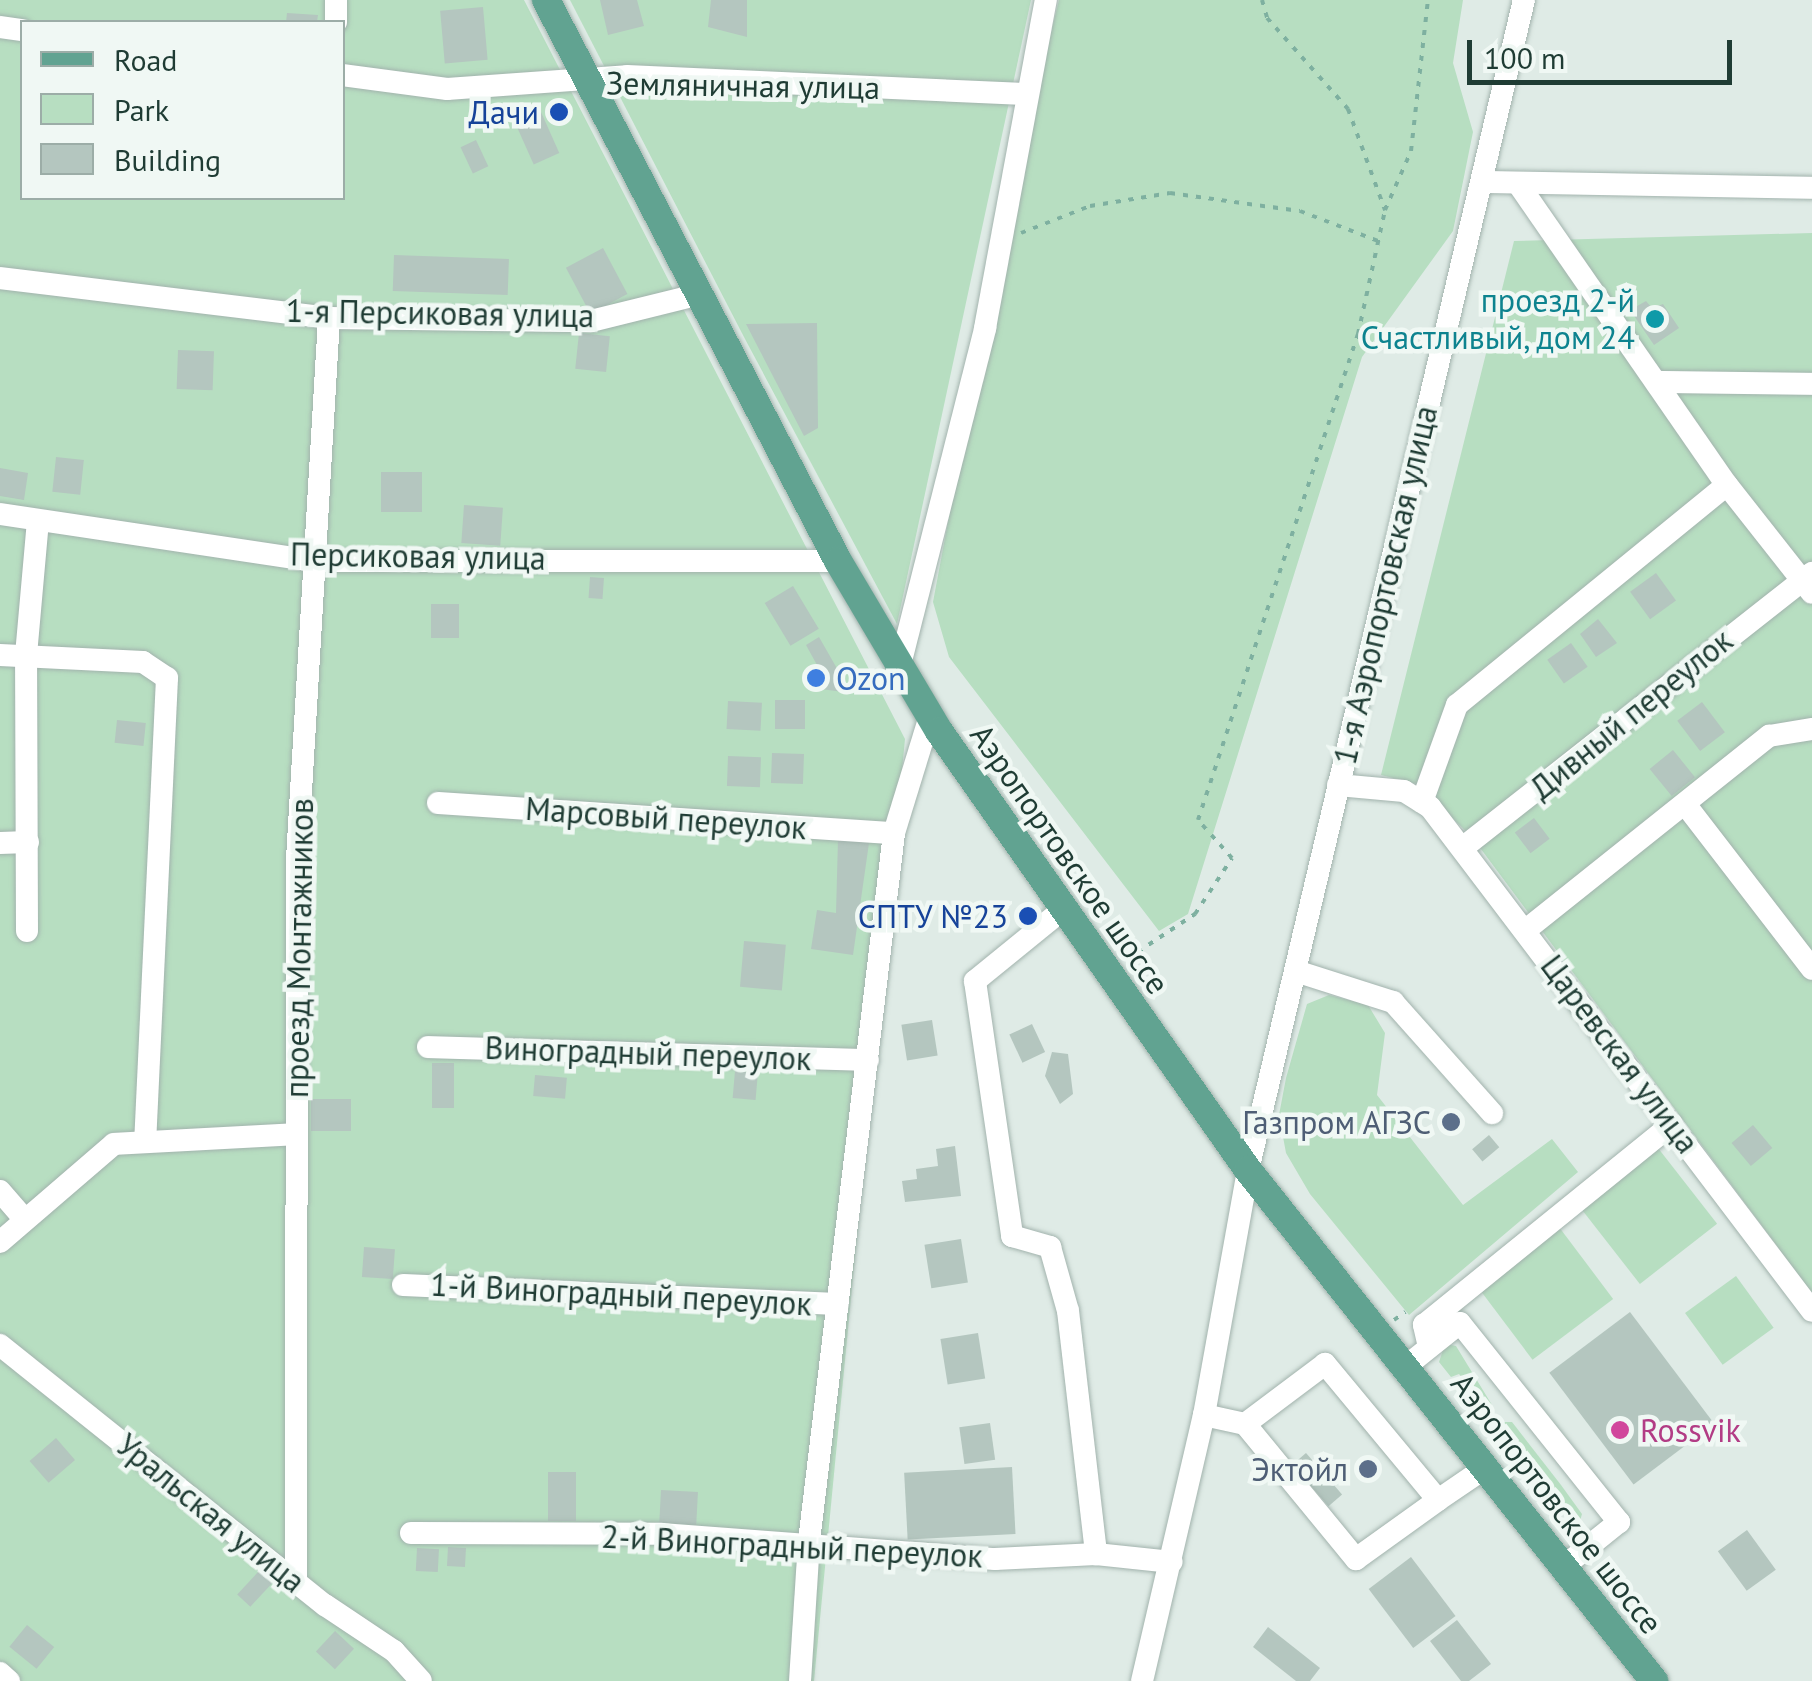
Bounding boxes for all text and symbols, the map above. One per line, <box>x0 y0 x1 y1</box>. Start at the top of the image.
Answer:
legend <box>20 20 345 200</box>
scale bar <box>1472 20 1737 82</box>
text: 100 m <box>1484 38 1565 77</box>
text: Road <box>114 40 178 79</box>
street label: Земляничная улица <box>606 63 880 107</box>
text: Park <box>114 90 169 129</box>
place label: Дачи <box>469 93 539 131</box>
marker: Дачи <box>548 101 570 123</box>
text: Building <box>114 140 221 179</box>
place label: проезд 2-й Счастливый, дом 24 <box>1358 282 1635 357</box>
street label: 1-я Персиковая улица <box>285 291 595 335</box>
marker: проезд 2-й Счастливый, дом 24 <box>1644 308 1666 330</box>
street label: 1-я Аэропортовская улица <box>1325 401 1445 769</box>
street label: Персиковая улица <box>290 535 546 577</box>
street label: Дивный переулок <box>1522 621 1740 807</box>
place label: Ozon <box>836 659 906 697</box>
marker: Ozon <box>805 667 827 689</box>
street label: Аэропортовское шоссе <box>962 717 1178 1001</box>
street label: Марсовый переулок <box>524 789 808 847</box>
street label: проезд Монтажников <box>277 798 321 1098</box>
place label: СПТУ №23 <box>857 897 1008 935</box>
marker: СПТУ №23 <box>1017 905 1039 927</box>
street label: Царевская улица <box>1533 947 1707 1161</box>
street label: Виноградный переулок <box>484 1028 812 1078</box>
place label: Газпром АГЗС <box>1241 1103 1431 1141</box>
marker: Газпром АГЗС <box>1440 1111 1462 1133</box>
street label: 1-й Виноградный переулок <box>429 1265 813 1323</box>
street label: Аэропортовское шоссе <box>1443 1365 1671 1641</box>
place label: Rossvik <box>1640 1411 1741 1449</box>
marker: Rossvik <box>1609 1419 1631 1441</box>
street label: Уральская улица <box>109 1426 313 1600</box>
place label: Эктойл <box>1251 1450 1348 1488</box>
marker: Эктойл <box>1357 1458 1379 1480</box>
street label: 2-й Виноградный переулок <box>600 1517 984 1575</box>

